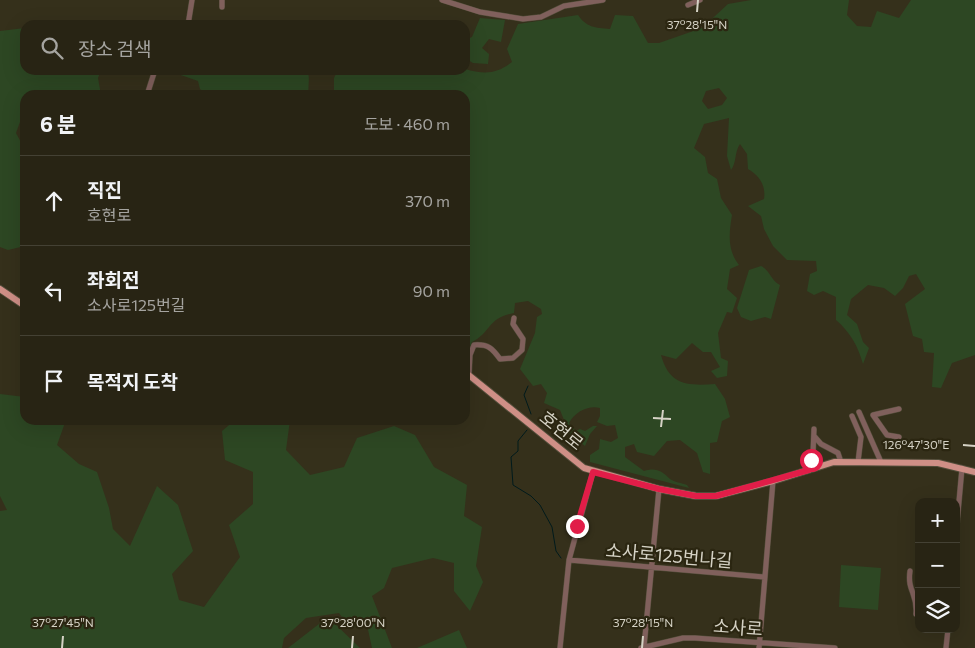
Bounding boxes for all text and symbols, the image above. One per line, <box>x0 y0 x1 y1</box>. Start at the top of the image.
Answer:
text: 37°28'15"N <box>667 17 727 31</box>
search box <box>20 20 470 75</box>
icon: search <box>38 34 66 62</box>
text: 장소 검색 <box>78 37 152 60</box>
text: 6 분 <box>40 111 76 136</box>
text: 도보 · 460 m <box>364 114 450 133</box>
text: 직진 <box>87 178 122 201</box>
icon: ahead <box>40 187 68 215</box>
text: 370 m <box>405 191 450 210</box>
text: 호현로 <box>87 205 131 224</box>
text: 좌회전 <box>87 268 139 291</box>
icon: left <box>40 277 68 305</box>
text: 90 m <box>413 281 450 300</box>
text: 소사로125번길 <box>87 295 186 314</box>
icon: arrive <box>40 367 68 395</box>
text: 목적지 도착 <box>87 370 178 393</box>
street label: 호현로 <box>536 406 588 454</box>
text: 126°47'30"E <box>883 437 949 451</box>
route start <box>800 449 823 472</box>
map controls <box>915 498 960 633</box>
button: + <box>915 498 960 543</box>
route end <box>566 515 589 538</box>
street label: 소사로125번나길 <box>605 538 733 572</box>
button: − <box>915 543 960 588</box>
button: layers <box>915 588 960 633</box>
street label: 소사로 <box>712 614 764 640</box>
text: 37°27'45"N <box>32 615 94 629</box>
text: 37°28'00"N <box>321 615 385 629</box>
text: 37°28'15"N <box>613 615 673 629</box>

